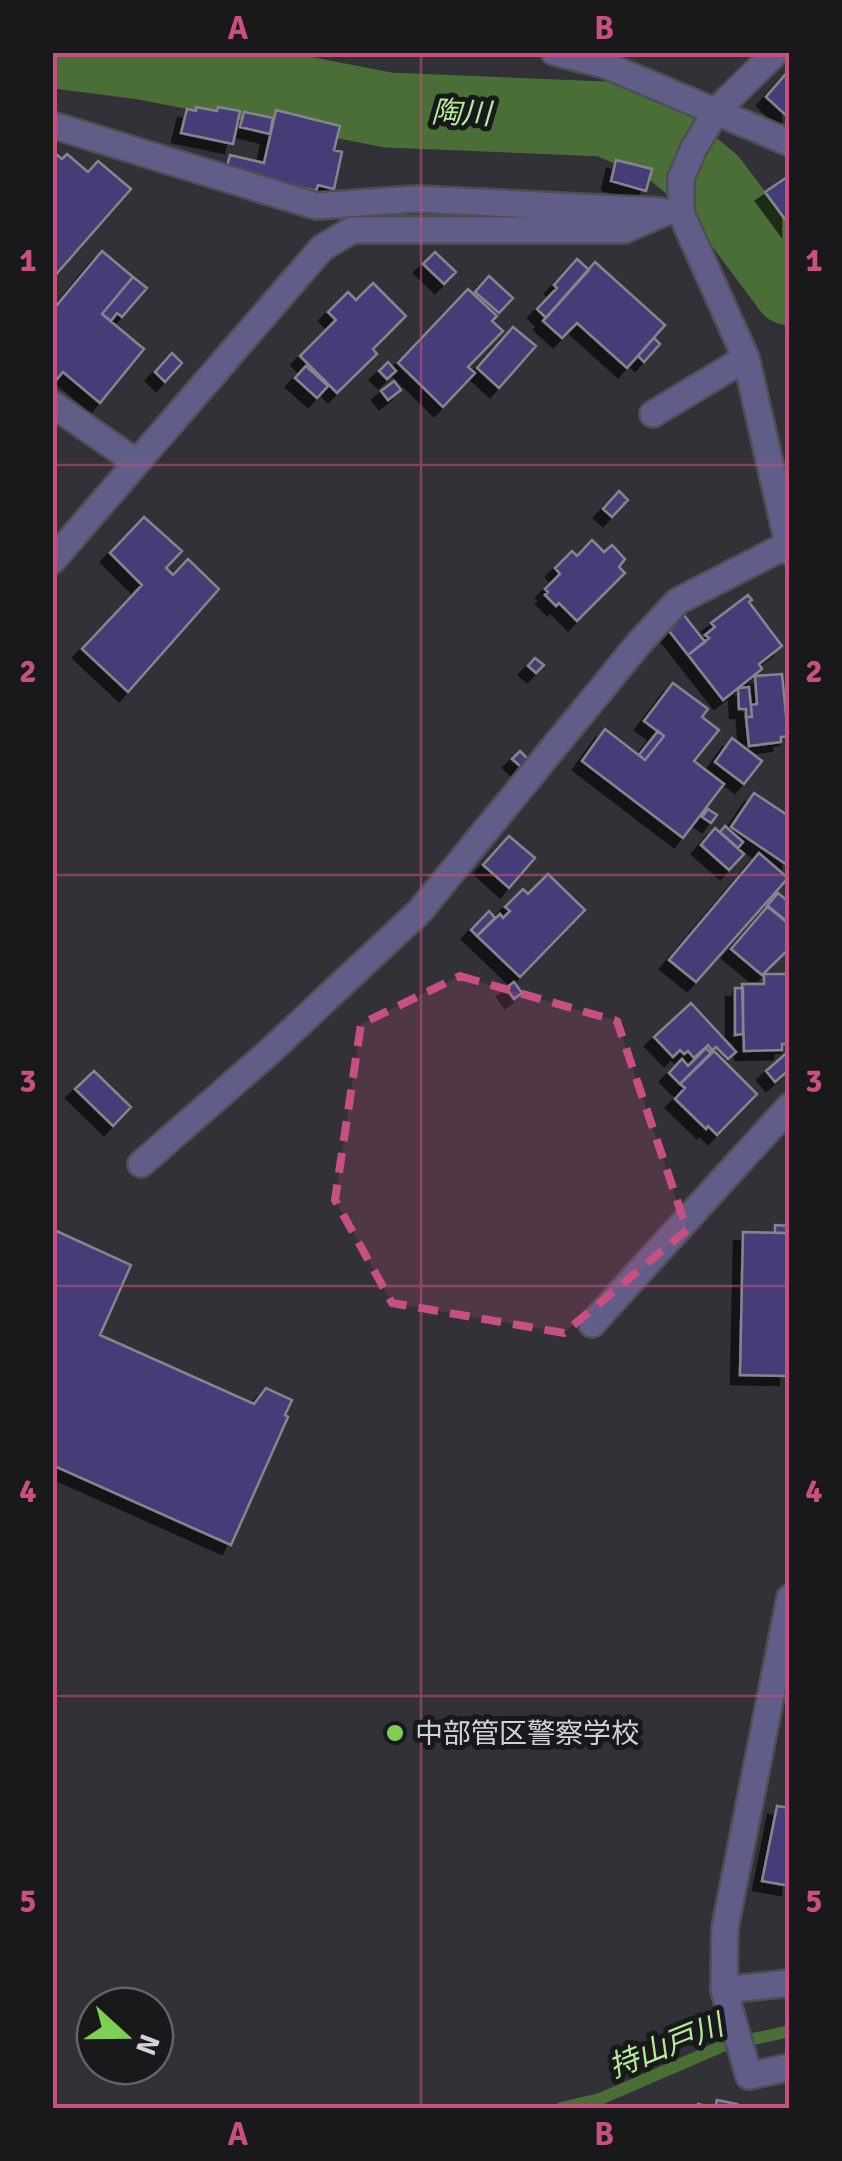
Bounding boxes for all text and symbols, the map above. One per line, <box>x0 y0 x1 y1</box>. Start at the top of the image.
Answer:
text: A <box>228 9 249 48</box>
text: B <box>594 9 614 48</box>
water label: 陶川 <box>430 94 495 133</box>
text: 1 <box>19 241 37 280</box>
text: 1 <box>805 241 823 280</box>
text: 2 <box>19 652 37 691</box>
text: 2 <box>805 652 823 691</box>
text: 3 <box>19 1062 37 1101</box>
text: 3 <box>805 1062 823 1101</box>
text: 4 <box>19 1472 37 1511</box>
text: 4 <box>805 1472 823 1511</box>
place label: 中部管区警察学校 <box>415 1717 639 1751</box>
marker: 中部管区警察学校 <box>384 1722 406 1744</box>
text: 5 <box>19 1882 37 1921</box>
text: 5 <box>805 1882 823 1921</box>
north arrow <box>75 1986 175 2086</box>
water label: 持山戸川 <box>604 2006 732 2086</box>
text: N <box>128 2029 167 2060</box>
text: A <box>228 2115 249 2154</box>
text: B <box>594 2115 614 2154</box>

